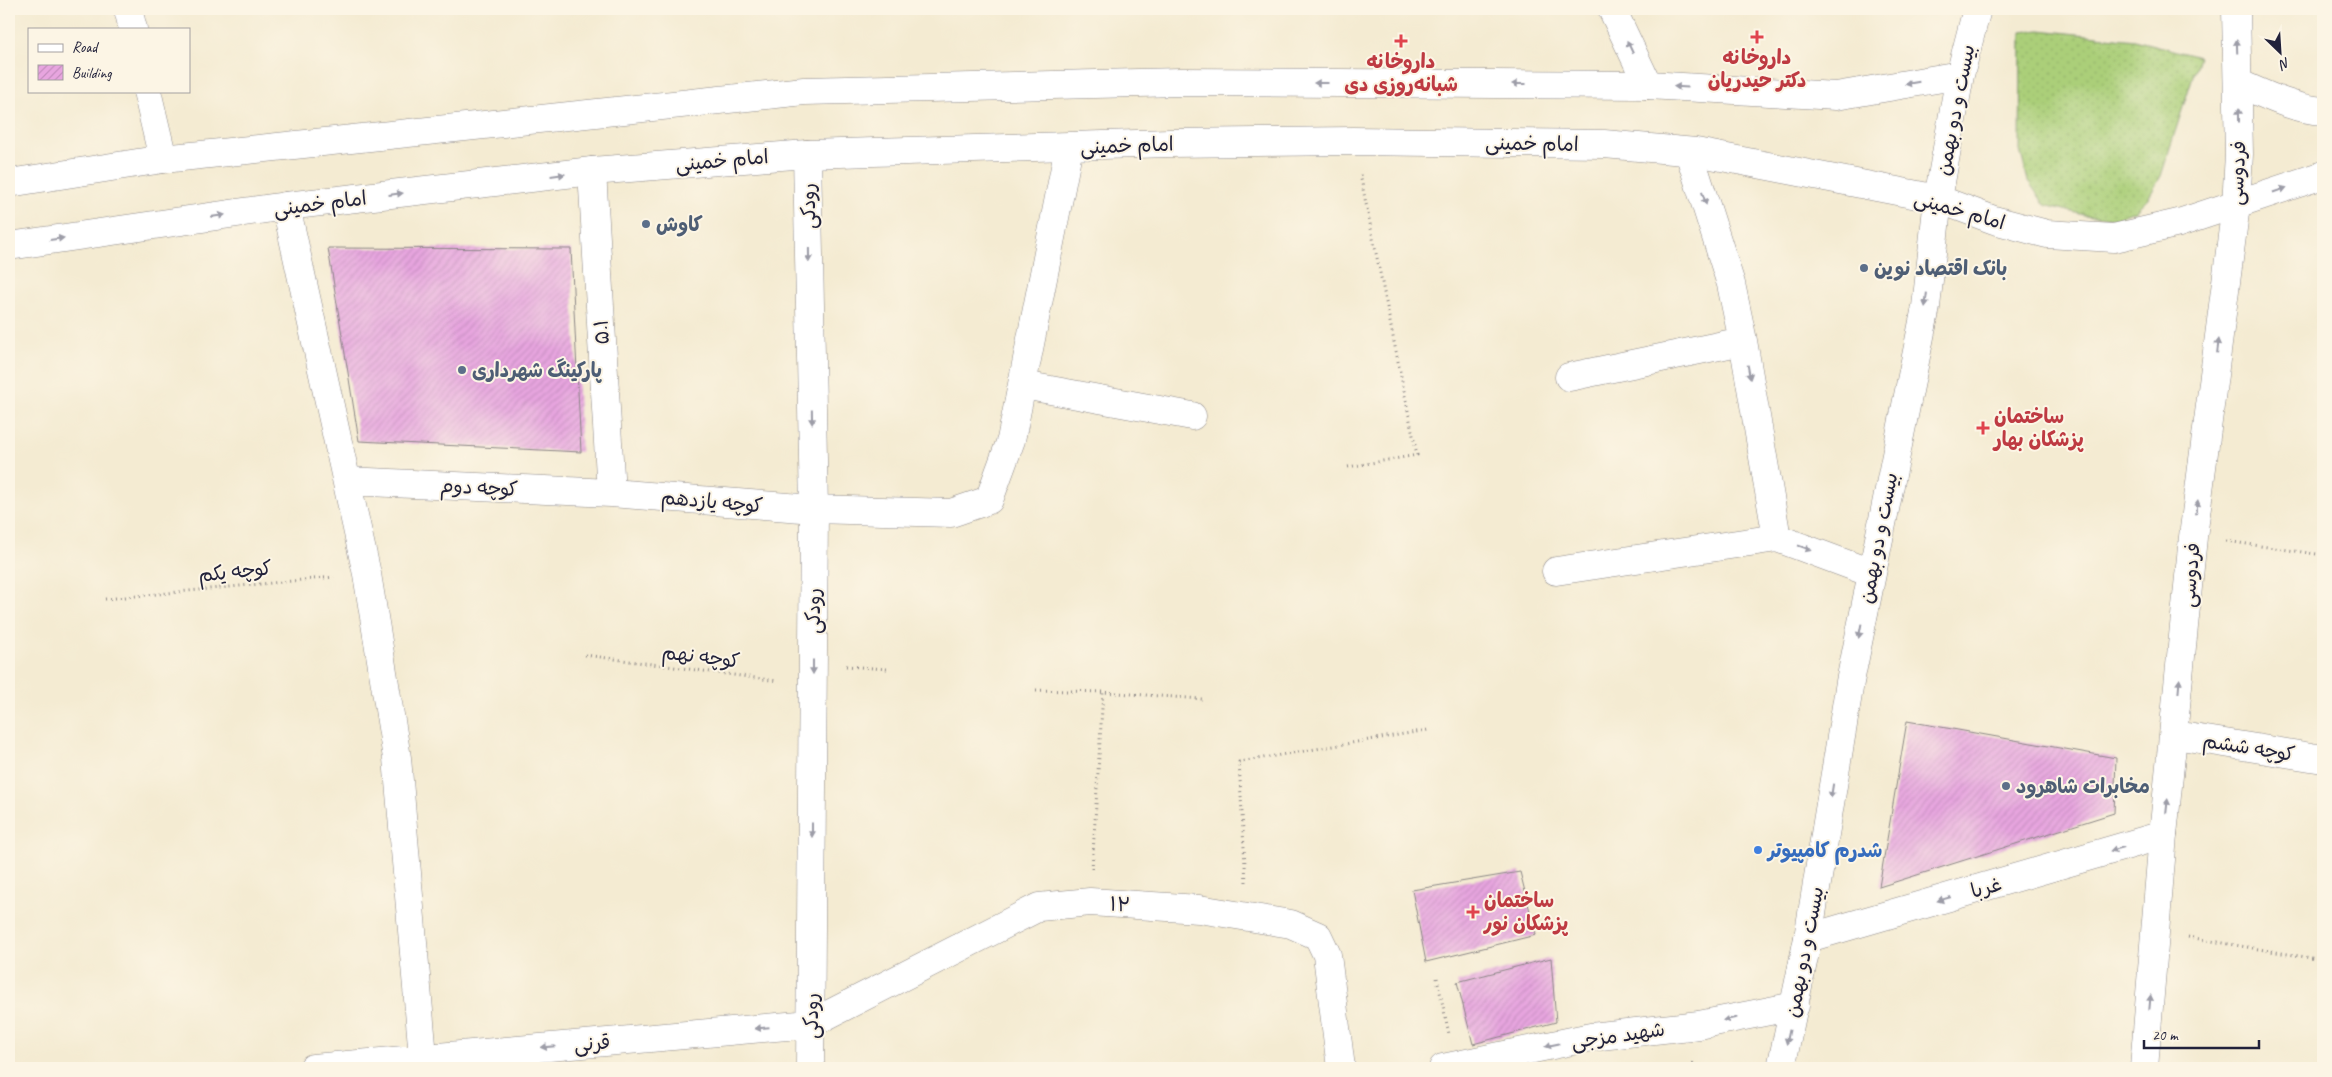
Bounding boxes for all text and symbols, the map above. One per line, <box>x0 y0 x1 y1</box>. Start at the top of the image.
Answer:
legend <box>28 28 190 92</box>
north arrow <box>2254 28 2304 78</box>
marker: داروخانه دکتر حیدریان <box>1751 31 1763 43</box>
marker: داروخانه شبانه‌روزی دی <box>1395 35 1407 47</box>
text: Road <box>72 38 99 57</box>
one-way arrow <box>2233 38 2241 54</box>
one-way arrow <box>1626 40 1634 54</box>
street label: بیست و دو بهمن <box>1931 42 1980 178</box>
place label: داروخانه دکتر حیدریان <box>1708 45 1806 93</box>
place label: داروخانه شبانه‌روزی دی <box>1344 49 1458 97</box>
text: N <box>2276 54 2293 74</box>
text: Building <box>72 64 112 83</box>
one-way arrow <box>1313 79 1329 87</box>
one-way arrow <box>1510 80 1526 88</box>
one-way arrow <box>1904 80 1920 88</box>
one-way arrow <box>1673 83 1689 91</box>
one-way arrow <box>2235 106 2243 122</box>
street label: امام خمینی <box>1485 130 1579 159</box>
street label: امام خمینی <box>1080 131 1174 162</box>
street label: فردوسی <box>2223 140 2252 206</box>
street label: امام خمینی <box>674 144 770 179</box>
one-way arrow <box>550 171 566 179</box>
street label: رودکی <box>796 183 821 229</box>
street label: امام خمینی <box>272 185 368 224</box>
street label: امام خمینی <box>1911 186 2008 237</box>
one-way arrow <box>2272 186 2287 193</box>
one-way arrow <box>389 190 405 198</box>
one-way arrow <box>1701 191 1709 206</box>
one-way arrow <box>210 212 226 220</box>
place label: کاوش <box>656 212 703 237</box>
marker: کاوش <box>640 218 652 230</box>
one-way arrow <box>49 235 65 243</box>
one-way arrow <box>805 247 813 263</box>
place label: بانک اقتصاد نوین <box>1874 256 2007 281</box>
marker: بانک اقتصاد نوین <box>1858 262 1870 274</box>
one-way arrow <box>1922 292 1930 308</box>
street label: ۵.۱ <box>588 319 615 345</box>
one-way arrow <box>2214 338 2222 354</box>
place label: پارکینگ شهرداری <box>472 358 602 383</box>
marker: پارکینگ شهرداری <box>456 364 468 376</box>
one-way arrow <box>1745 365 1753 381</box>
place label: ساختمان پزشکان بهار <box>1992 404 2084 452</box>
one-way arrow <box>808 410 816 426</box>
marker: ساختمان پزشکان بهار <box>1976 421 1990 435</box>
street label: بیست و دو بهمن <box>1854 470 1903 606</box>
street label: کوچه دوم <box>439 473 519 505</box>
street label: کوچه یازدهم <box>660 485 764 520</box>
one-way arrow <box>2193 499 2201 515</box>
street label: فردوسی <box>2175 542 2206 608</box>
one-way arrow <box>1797 545 1812 552</box>
street label: کوچه یکم <box>197 555 273 590</box>
street label: رودکی <box>801 588 826 634</box>
one-way arrow <box>1855 623 1863 639</box>
street label: کوچه نهم <box>660 639 741 676</box>
one-way arrow <box>809 660 817 676</box>
one-way arrow <box>2175 678 2183 694</box>
street label: کوچه ششم <box>2201 728 2297 769</box>
place label: مخابرات شاهرود <box>2016 774 2150 799</box>
marker: مخابرات شاهرود <box>2000 780 2012 792</box>
one-way arrow <box>1828 783 1836 799</box>
one-way arrow <box>2163 797 2171 813</box>
one-way arrow <box>808 822 816 838</box>
place label: شدرم کامپیوتر <box>1766 838 1882 865</box>
marker: شدرم کامپیوتر <box>1752 844 1764 856</box>
one-way arrow <box>2109 845 2124 853</box>
street label: غربا <box>1968 871 2004 904</box>
street label: بیست و دو بهمن <box>1780 884 1829 1020</box>
place label: ساختمان پزشکان نور <box>1483 888 1568 936</box>
street label: ۱۲ <box>1109 891 1131 918</box>
one-way arrow <box>1936 895 1951 903</box>
marker: ساختمان پزشکان نور <box>1466 905 1480 919</box>
street label: رودکی <box>799 993 824 1039</box>
one-way arrow <box>2146 994 2154 1010</box>
one-way arrow <box>1721 1015 1737 1023</box>
street label: شهید مزجی <box>1570 1017 1667 1054</box>
scale bar <box>2144 1017 2260 1049</box>
one-way arrow <box>754 1024 770 1032</box>
text: 20 m <box>2152 1026 2179 1045</box>
street label: قرنی <box>573 1029 611 1058</box>
one-way arrow <box>1784 1029 1792 1045</box>
one-way arrow <box>1543 1042 1559 1050</box>
one-way arrow <box>539 1043 555 1051</box>

